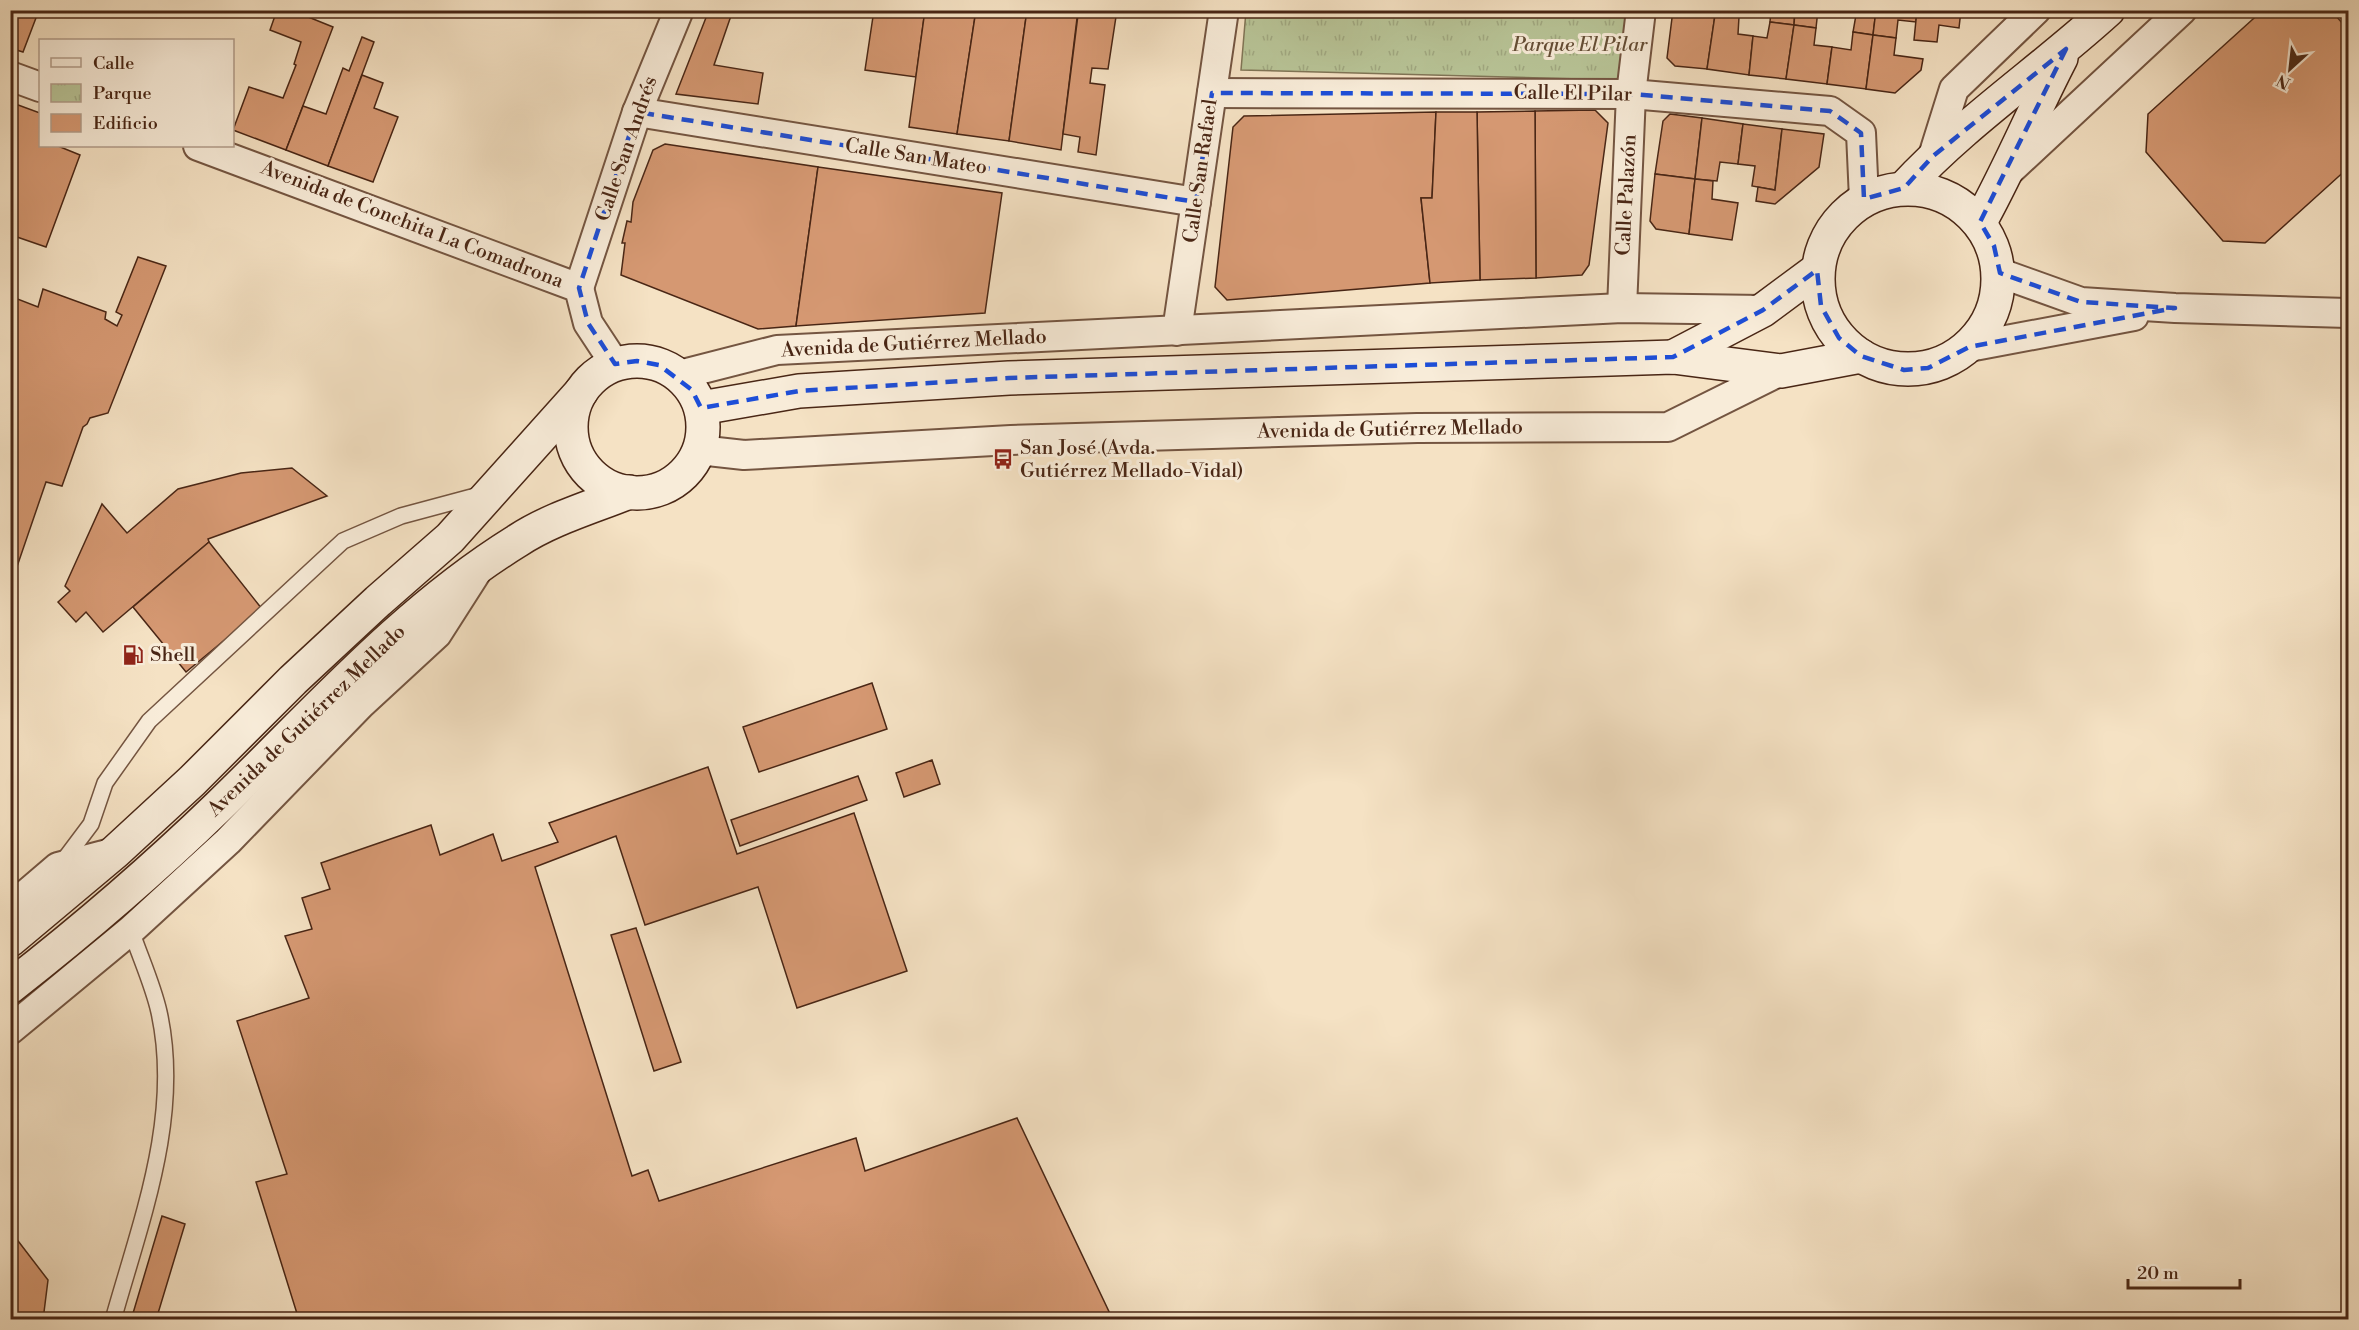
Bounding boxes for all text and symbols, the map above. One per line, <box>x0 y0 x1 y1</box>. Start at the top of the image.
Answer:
park label: Parque El Pilar <box>1512 33 1648 58</box>
legend <box>39 39 234 147</box>
north arrow <box>2260 39 2320 99</box>
text: Calle <box>93 52 134 75</box>
text: N <box>2273 70 2294 93</box>
street label: Calle San Andrés <box>590 73 664 225</box>
street label: Calle El Pilar <box>1513 80 1633 108</box>
text: Parque <box>93 82 152 105</box>
street label: Calle San Rafael <box>1179 97 1224 245</box>
text: Edificio <box>93 112 158 135</box>
street label: Calle San Mateo <box>843 133 989 181</box>
street label: Calle Palazón <box>1611 134 1643 256</box>
street label: Avenida de Conchita La Comadrona <box>256 155 568 295</box>
street label: Avenida de Gutiérrez Mellado <box>780 325 1047 363</box>
street label: Avenida de Gutiérrez Mellado <box>1256 415 1523 445</box>
place label: San José (Avda. Gutiérrez Mellado-Vidal) <box>1020 436 1243 484</box>
bus stop icon: San José (Avda. Gutiérrez Mellado-Vidal) <box>991 447 1015 471</box>
street label: Avenida de Gutiérrez Mellado <box>202 620 411 823</box>
fuel station icon: Shell <box>121 643 145 667</box>
place label: Shell <box>150 643 195 668</box>
scale bar <box>2128 1252 2240 1290</box>
text: 20 m <box>2137 1262 2179 1285</box>

